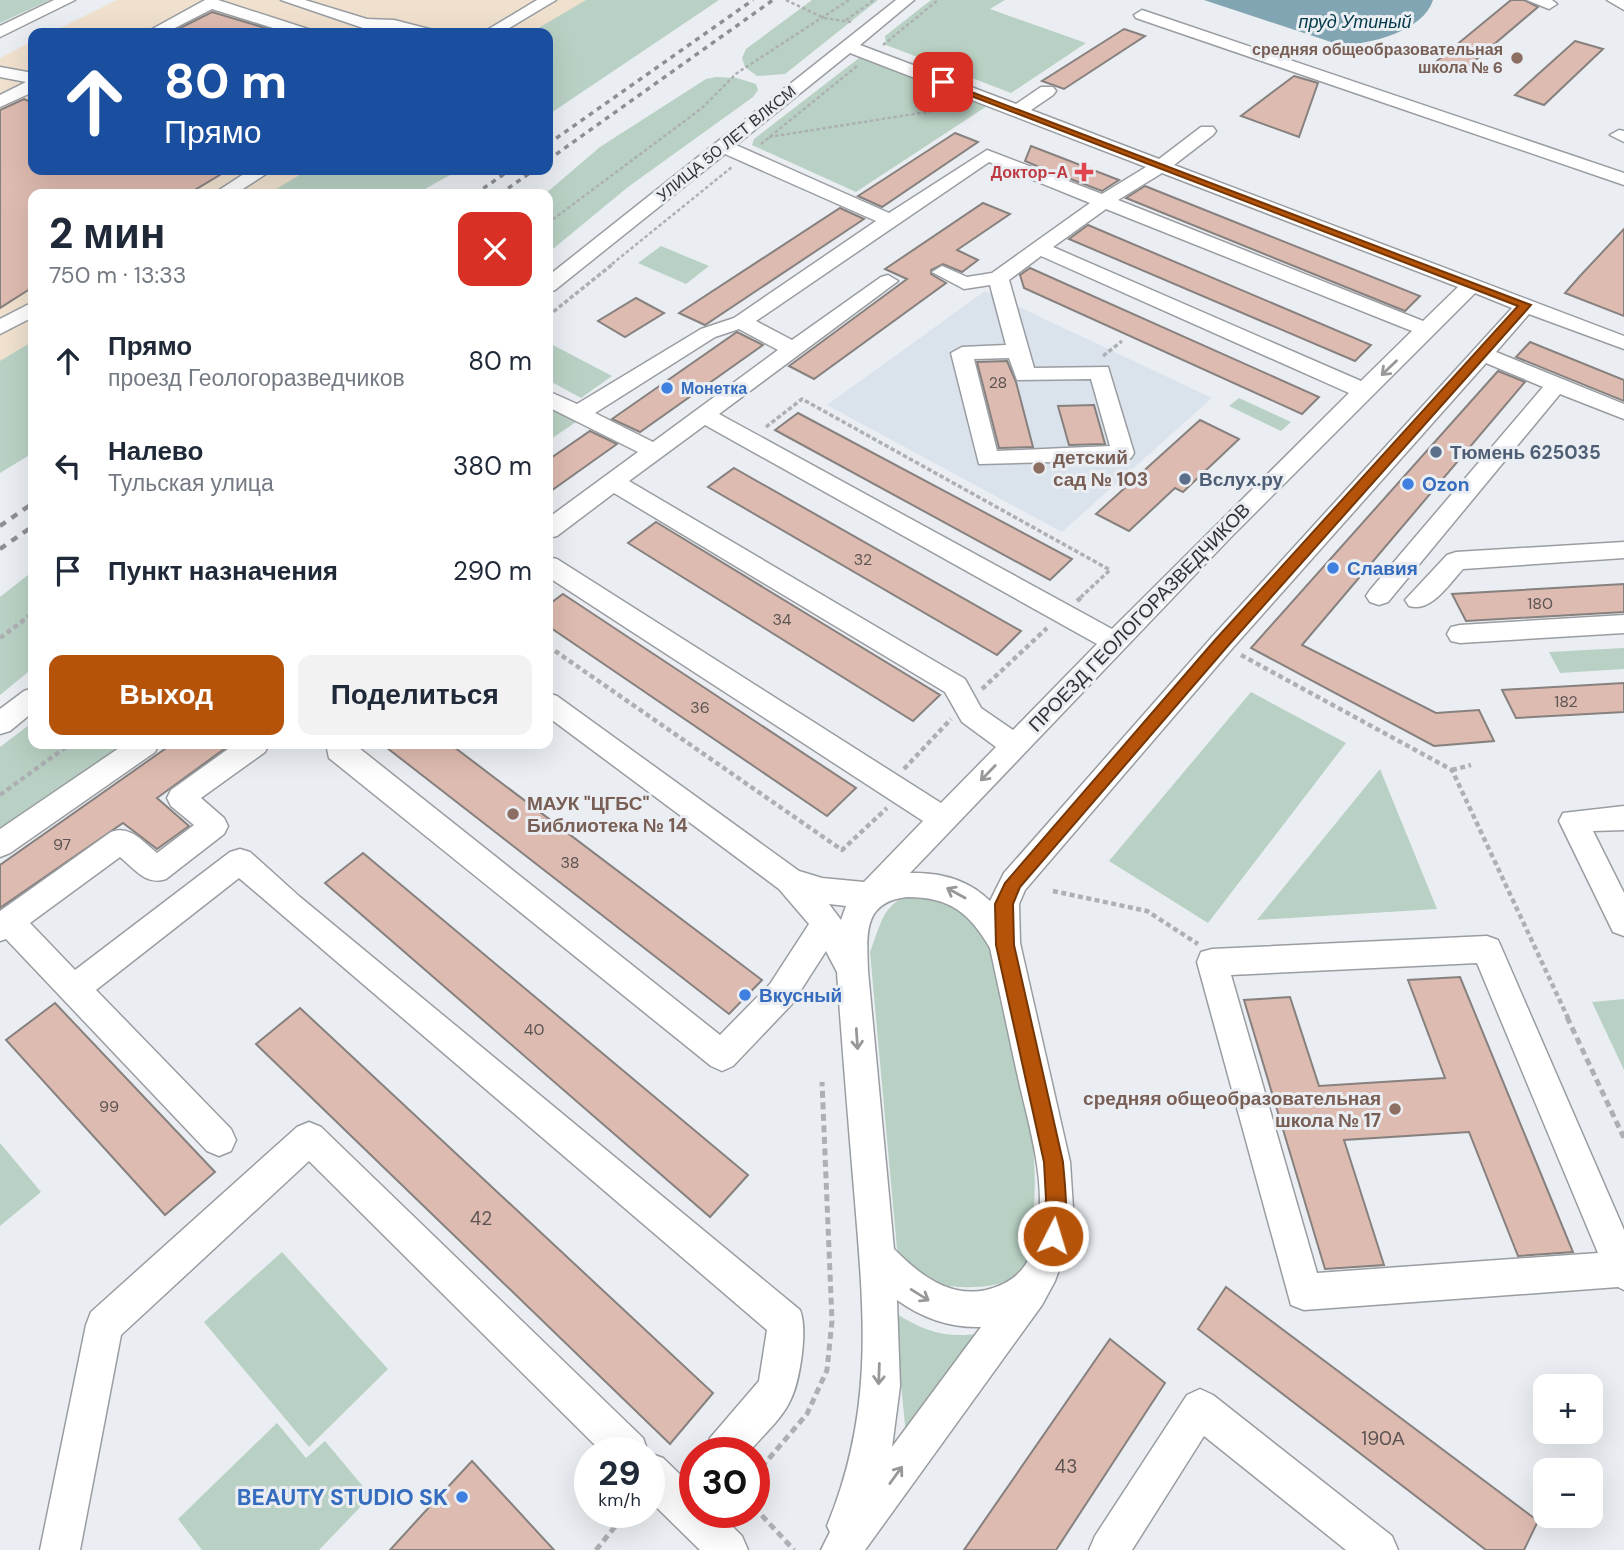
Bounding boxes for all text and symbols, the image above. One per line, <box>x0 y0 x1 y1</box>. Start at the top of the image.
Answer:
water label: пруд Утиный <box>1298 10 1412 34</box>
place label: средняя общеобразовательная школа № 6 <box>1252 39 1503 78</box>
text: 80 m <box>164 49 287 113</box>
marker: средняя общеобразовательная школа № 6 <box>1509 50 1525 66</box>
pin <box>913 52 973 112</box>
icon: ahead <box>49 56 140 147</box>
icon: arrive <box>924 63 962 101</box>
street label: УЛИЦА 50 ЛЕТ ВЛКСМ <box>652 81 800 206</box>
text: Прямо <box>164 111 262 153</box>
place label: Доктор-А <box>991 162 1068 183</box>
marker: Доктор-А <box>1074 162 1094 182</box>
text: 2 мин <box>49 206 165 261</box>
button: close <box>458 212 532 286</box>
text: 750 m · 13:33 <box>49 260 186 290</box>
text: Прямо <box>108 329 192 363</box>
icon: ahead <box>49 342 87 380</box>
text: 80 m <box>468 344 532 378</box>
one-way arrow <box>1381 359 1398 376</box>
text: проезд Геологоразведчиков <box>108 363 405 393</box>
house number: 28 <box>989 372 1007 393</box>
place label: Монетка <box>681 378 747 399</box>
marker: Монетка <box>659 380 675 396</box>
text: Налево <box>108 434 203 468</box>
place label: Тюмень 625035 <box>1450 440 1601 465</box>
marker: Тюмень 625035 <box>1428 444 1444 460</box>
place label: детский сад № 103 <box>1053 445 1148 492</box>
icon: left <box>49 447 87 485</box>
text: 380 m <box>453 449 532 483</box>
marker: детский сад № 103 <box>1031 460 1047 476</box>
place label: Вслух.ру <box>1199 467 1284 492</box>
text: Тульская улица <box>108 468 274 498</box>
marker: Вслух.ру <box>1177 471 1193 487</box>
place label: Ozon <box>1422 472 1470 497</box>
marker: Ozon <box>1400 476 1416 492</box>
street label: ПРОЕЗД ГЕОЛОГОРАЗВЕДЧИКОВ <box>1023 498 1256 737</box>
house number: 32 <box>854 549 872 570</box>
icon: arrive <box>49 552 87 590</box>
text: Пункт назначения <box>108 554 338 588</box>
text: 290 m <box>453 554 532 588</box>
place label: Славия <box>1347 556 1418 581</box>
marker: Славия <box>1325 560 1341 576</box>
house number: 180 <box>1527 593 1553 614</box>
house number: 34 <box>772 609 792 630</box>
button: Выход <box>49 655 284 735</box>
button: Поделиться <box>298 655 532 735</box>
house number: 182 <box>1554 691 1578 712</box>
house number: 36 <box>690 697 710 718</box>
one-way arrow <box>979 764 996 781</box>
place label: МАУК "ЦГБС" Библиотека № 14 <box>527 791 688 838</box>
marker: МАУК "ЦГБС" Библиотека № 14 <box>505 806 521 822</box>
house number: 97 <box>53 834 71 855</box>
house number: 38 <box>560 852 580 873</box>
one-way arrow <box>946 886 966 900</box>
place label: Вкусный <box>759 983 842 1008</box>
marker: Вкусный <box>737 987 753 1003</box>
house number: 40 <box>524 1019 544 1040</box>
one-way arrow <box>851 1027 864 1050</box>
place label: средняя общеобразовательная школа № 17 <box>1083 1086 1381 1133</box>
house number: 99 <box>99 1096 119 1117</box>
marker: средняя общеобразовательная школа № 17 <box>1387 1101 1403 1117</box>
position arrow <box>1016 1199 1090 1273</box>
house number: 42 <box>470 1206 492 1231</box>
one-way arrow <box>910 1287 929 1302</box>
one-way arrow <box>873 1362 886 1385</box>
map controls <box>1533 1374 1603 1528</box>
button: + <box>1533 1374 1603 1444</box>
house number: 190А <box>1361 1426 1405 1451</box>
speed limit sign: 30 <box>679 1437 770 1528</box>
text: 29 <box>598 1450 641 1496</box>
house number: 43 <box>1055 1454 1077 1479</box>
button: − <box>1533 1458 1603 1528</box>
one-way arrow <box>888 1466 903 1485</box>
place label: BEAUTY STUDIO SK <box>237 1482 448 1512</box>
text: km/h <box>598 1488 641 1512</box>
marker: BEAUTY STUDIO SK <box>454 1489 470 1505</box>

